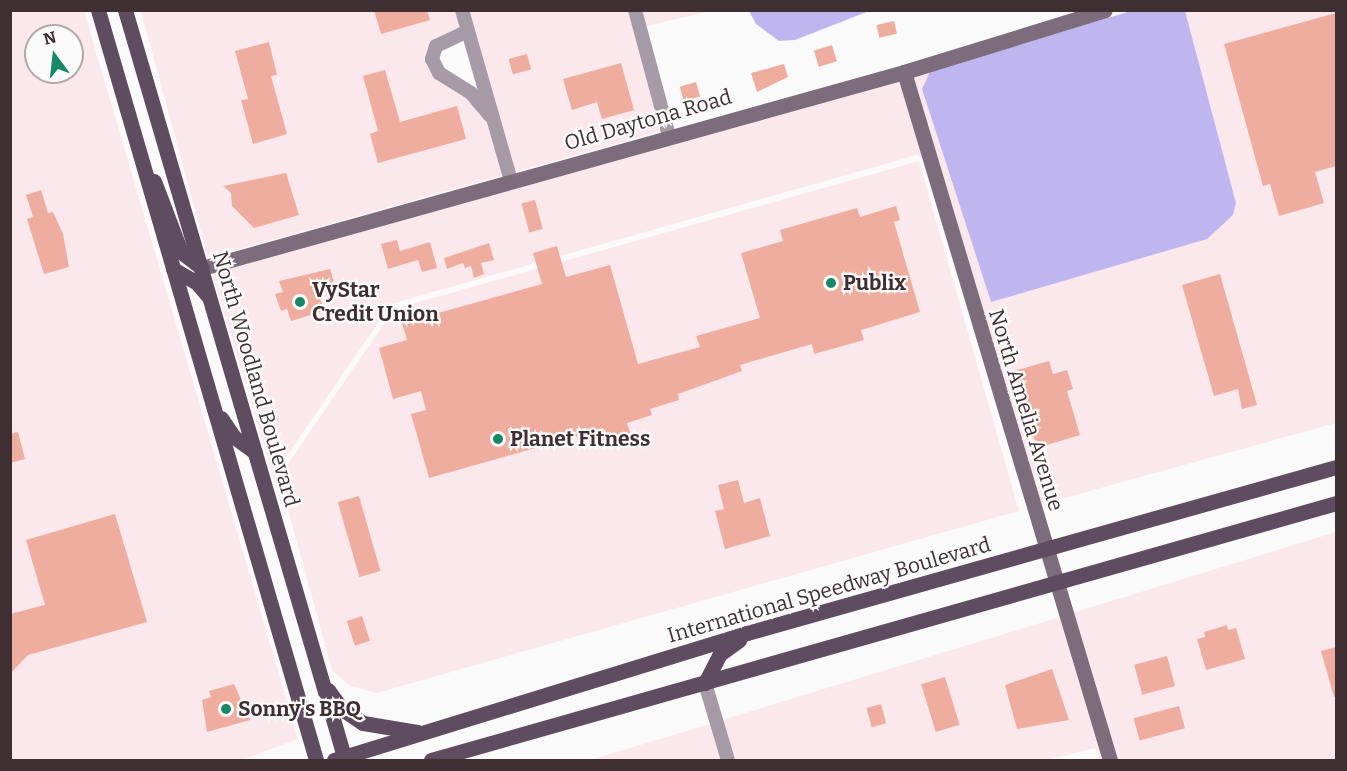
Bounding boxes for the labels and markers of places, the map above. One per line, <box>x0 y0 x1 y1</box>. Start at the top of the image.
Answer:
place label: Publix <box>843 270 906 296</box>
marker: Publix <box>824 276 838 290</box>
place label: VyStar Credit Union <box>312 277 439 327</box>
marker: VyStar Credit Union <box>293 295 307 309</box>
place label: Planet Fitness <box>510 426 650 452</box>
marker: Planet Fitness <box>491 432 505 446</box>
place label: Sonny's BBQ <box>238 696 361 722</box>
marker: Sonny's BBQ <box>219 702 233 716</box>

